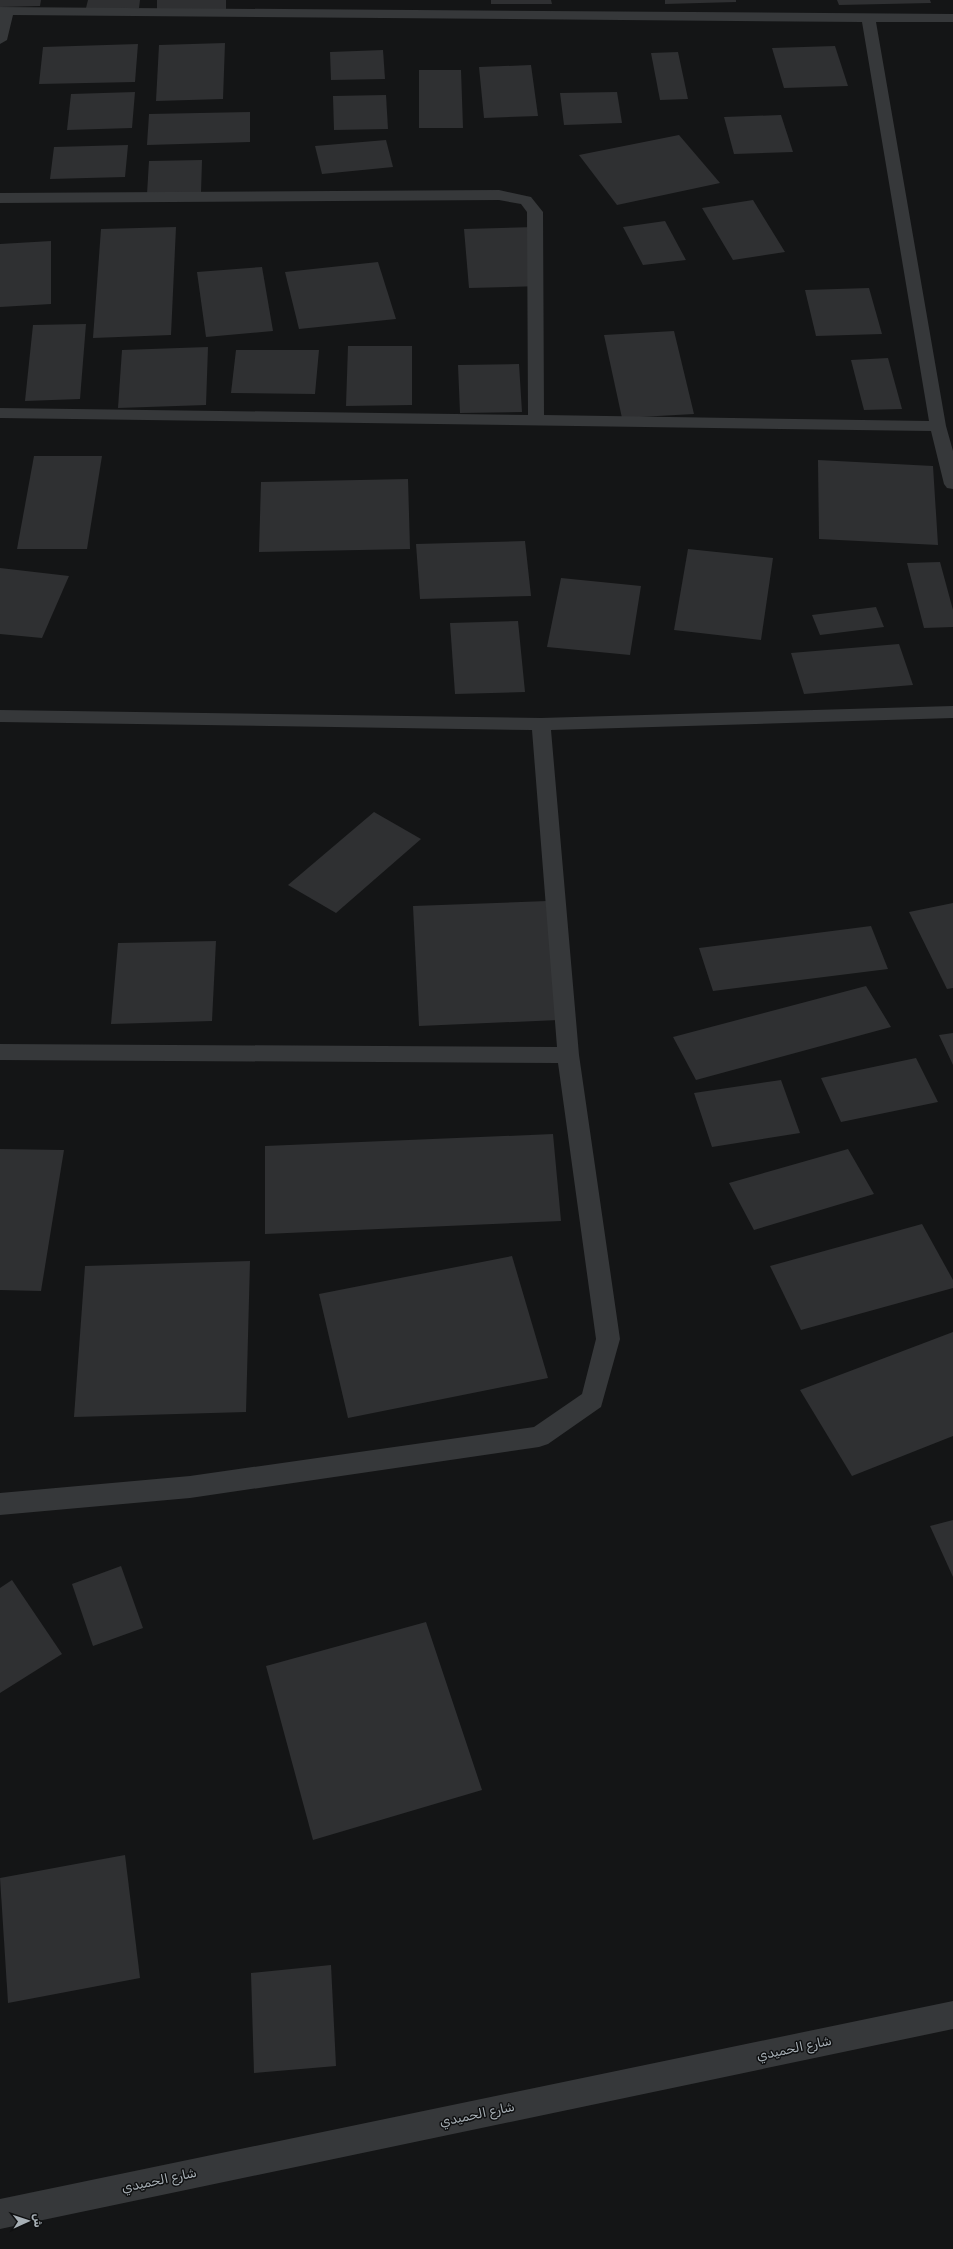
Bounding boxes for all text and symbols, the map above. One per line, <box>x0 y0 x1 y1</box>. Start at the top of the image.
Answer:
street label: شارع الحميدي <box>755 2033 833 2065</box>
street label: شارع الحميدي <box>438 2099 516 2131</box>
street label: شارع الحميدي <box>120 2165 198 2197</box>
north arrow <box>8 2201 48 2241</box>
text: ش <box>31 2213 44 2228</box>

